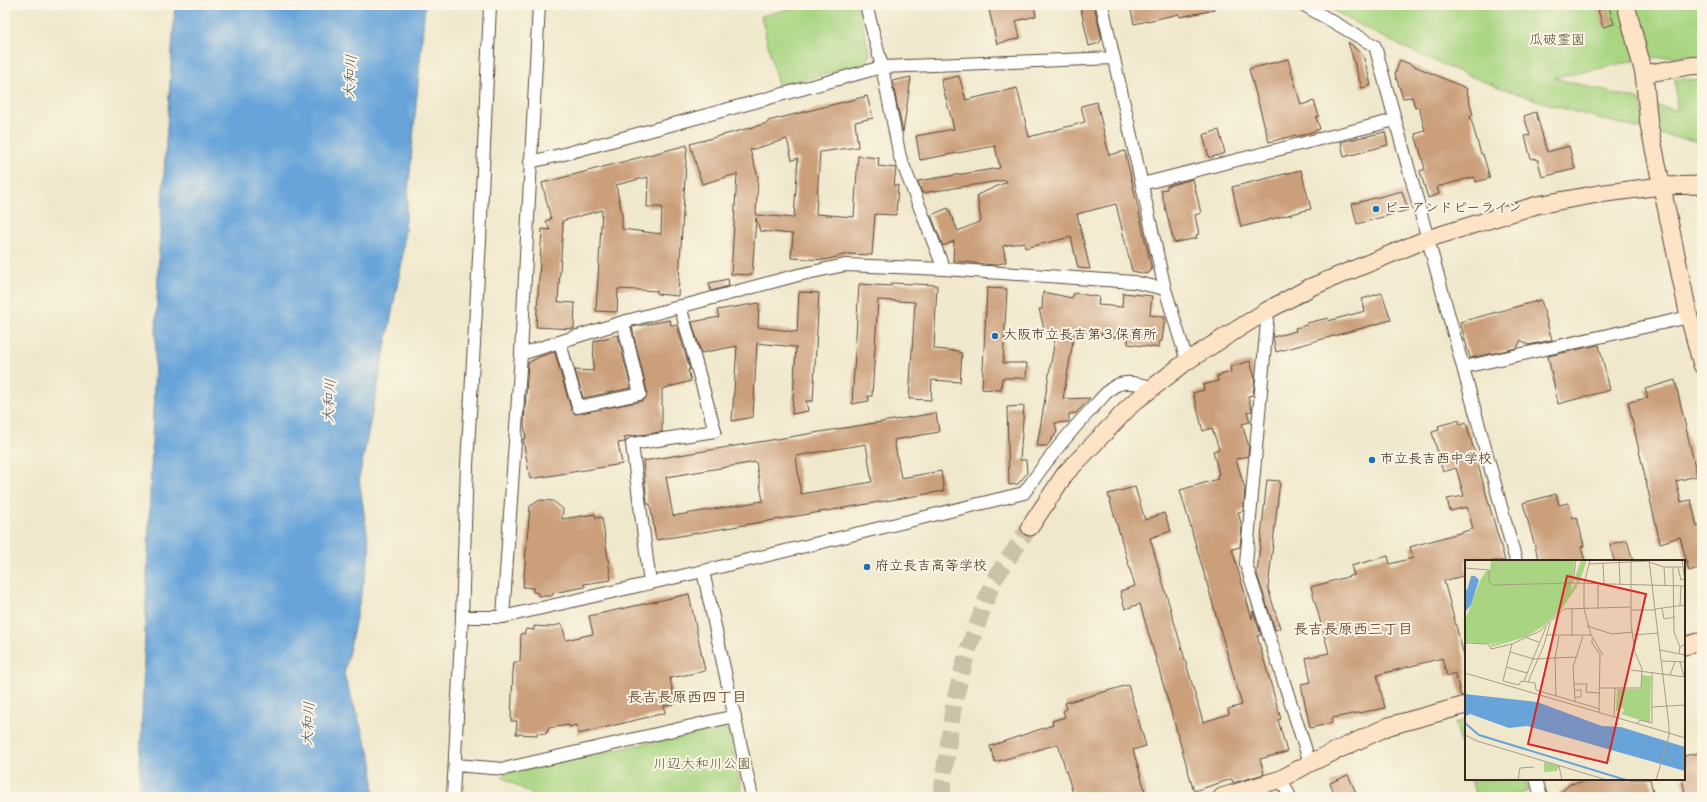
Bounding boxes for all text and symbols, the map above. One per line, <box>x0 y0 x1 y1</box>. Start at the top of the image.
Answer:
park label: 瓜破霊園 <box>1529 31 1585 51</box>
water label: 大和川 <box>339 54 365 100</box>
place label: ピーアンドピーライン <box>1384 199 1522 219</box>
marker: ピーアンドピーライン <box>1371 204 1381 214</box>
place label: 大阪市立長吉第３保育所 <box>1003 326 1157 346</box>
marker: 大阪市立長吉第３保育所 <box>990 331 1000 341</box>
water label: 大和川 <box>318 378 344 424</box>
place label: 市立長吉西中学校 <box>1380 450 1492 470</box>
marker: 市立長吉西中学校 <box>1367 455 1377 465</box>
place label: 府立長吉高等学校 <box>875 557 987 577</box>
inset map <box>1465 560 1685 780</box>
marker: 府立長吉高等学校 <box>862 562 872 572</box>
district label: 長吉長原西三丁目 <box>1293 620 1413 642</box>
district label: 長吉長原西四丁目 <box>627 688 747 710</box>
water label: 大和川 <box>297 701 323 747</box>
park label: 川辺大和川公園 <box>653 755 751 775</box>

